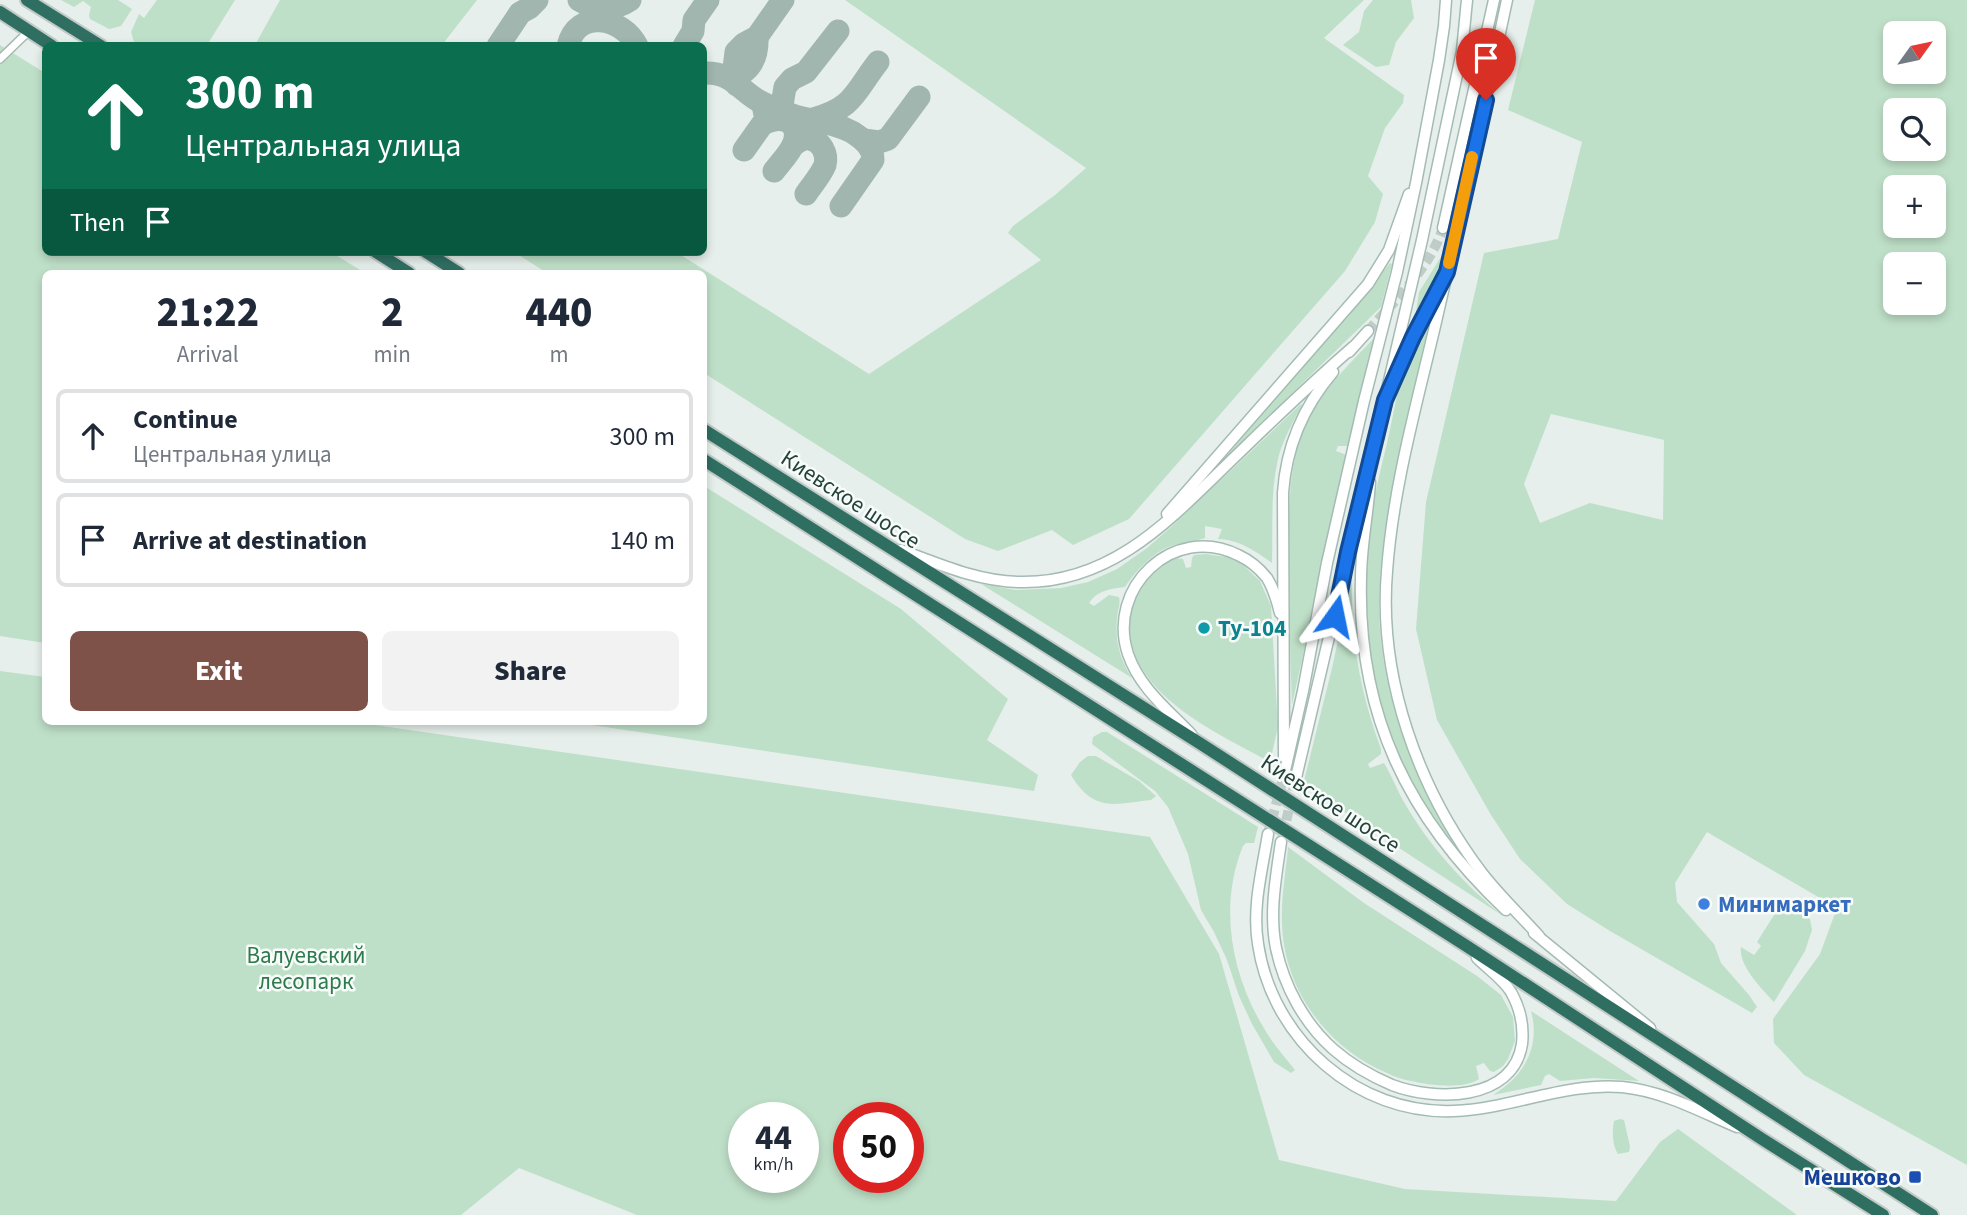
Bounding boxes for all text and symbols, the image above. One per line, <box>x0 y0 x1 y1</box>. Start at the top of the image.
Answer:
north arrow <box>1883 21 1946 84</box>
map controls <box>1883 21 1946 315</box>
pin <box>1456 28 1516 100</box>
icon: arrive <box>1467 39 1505 77</box>
text: 300 m <box>185 58 314 128</box>
icon: ahead <box>70 70 161 161</box>
button: search <box>1883 98 1946 161</box>
text: Центральная улица <box>185 123 461 169</box>
button: + <box>1883 175 1946 238</box>
icon: arrive <box>139 203 177 241</box>
text: Then <box>70 204 125 241</box>
button: − <box>1883 252 1946 315</box>
text: 21:22 <box>156 283 259 343</box>
text: 2 <box>381 283 403 343</box>
text: 440 <box>525 283 593 343</box>
text: Arrival <box>177 338 239 371</box>
text: min <box>374 338 411 371</box>
text: m <box>549 338 568 371</box>
text: Continue <box>133 401 238 438</box>
icon: ahead <box>74 417 112 455</box>
text: 300 m <box>609 418 675 455</box>
text: Центральная улица <box>133 438 332 471</box>
street label: Киевское шоссе <box>774 442 927 557</box>
icon: arrive <box>74 521 112 559</box>
text: Arrive at destination <box>133 522 367 559</box>
text: 140 m <box>609 522 675 559</box>
position arrow <box>1298 579 1372 653</box>
place label: Ту-104 <box>1218 612 1286 645</box>
marker: Ту-104 <box>1196 620 1212 636</box>
button: Exit <box>70 631 368 711</box>
button: Share <box>382 631 679 711</box>
street label: Киевское шоссе <box>1254 746 1407 861</box>
place label: Минимаркет <box>1718 888 1851 921</box>
marker: Минимаркет <box>1696 896 1712 912</box>
park label: Валуевский лесопарк <box>247 939 365 998</box>
speed limit sign: 50 <box>833 1102 924 1193</box>
text: 44 <box>755 1113 792 1163</box>
text: km/h <box>754 1152 793 1177</box>
place label: Мешково <box>1803 1161 1901 1194</box>
marker: Мешково <box>1907 1169 1923 1185</box>

